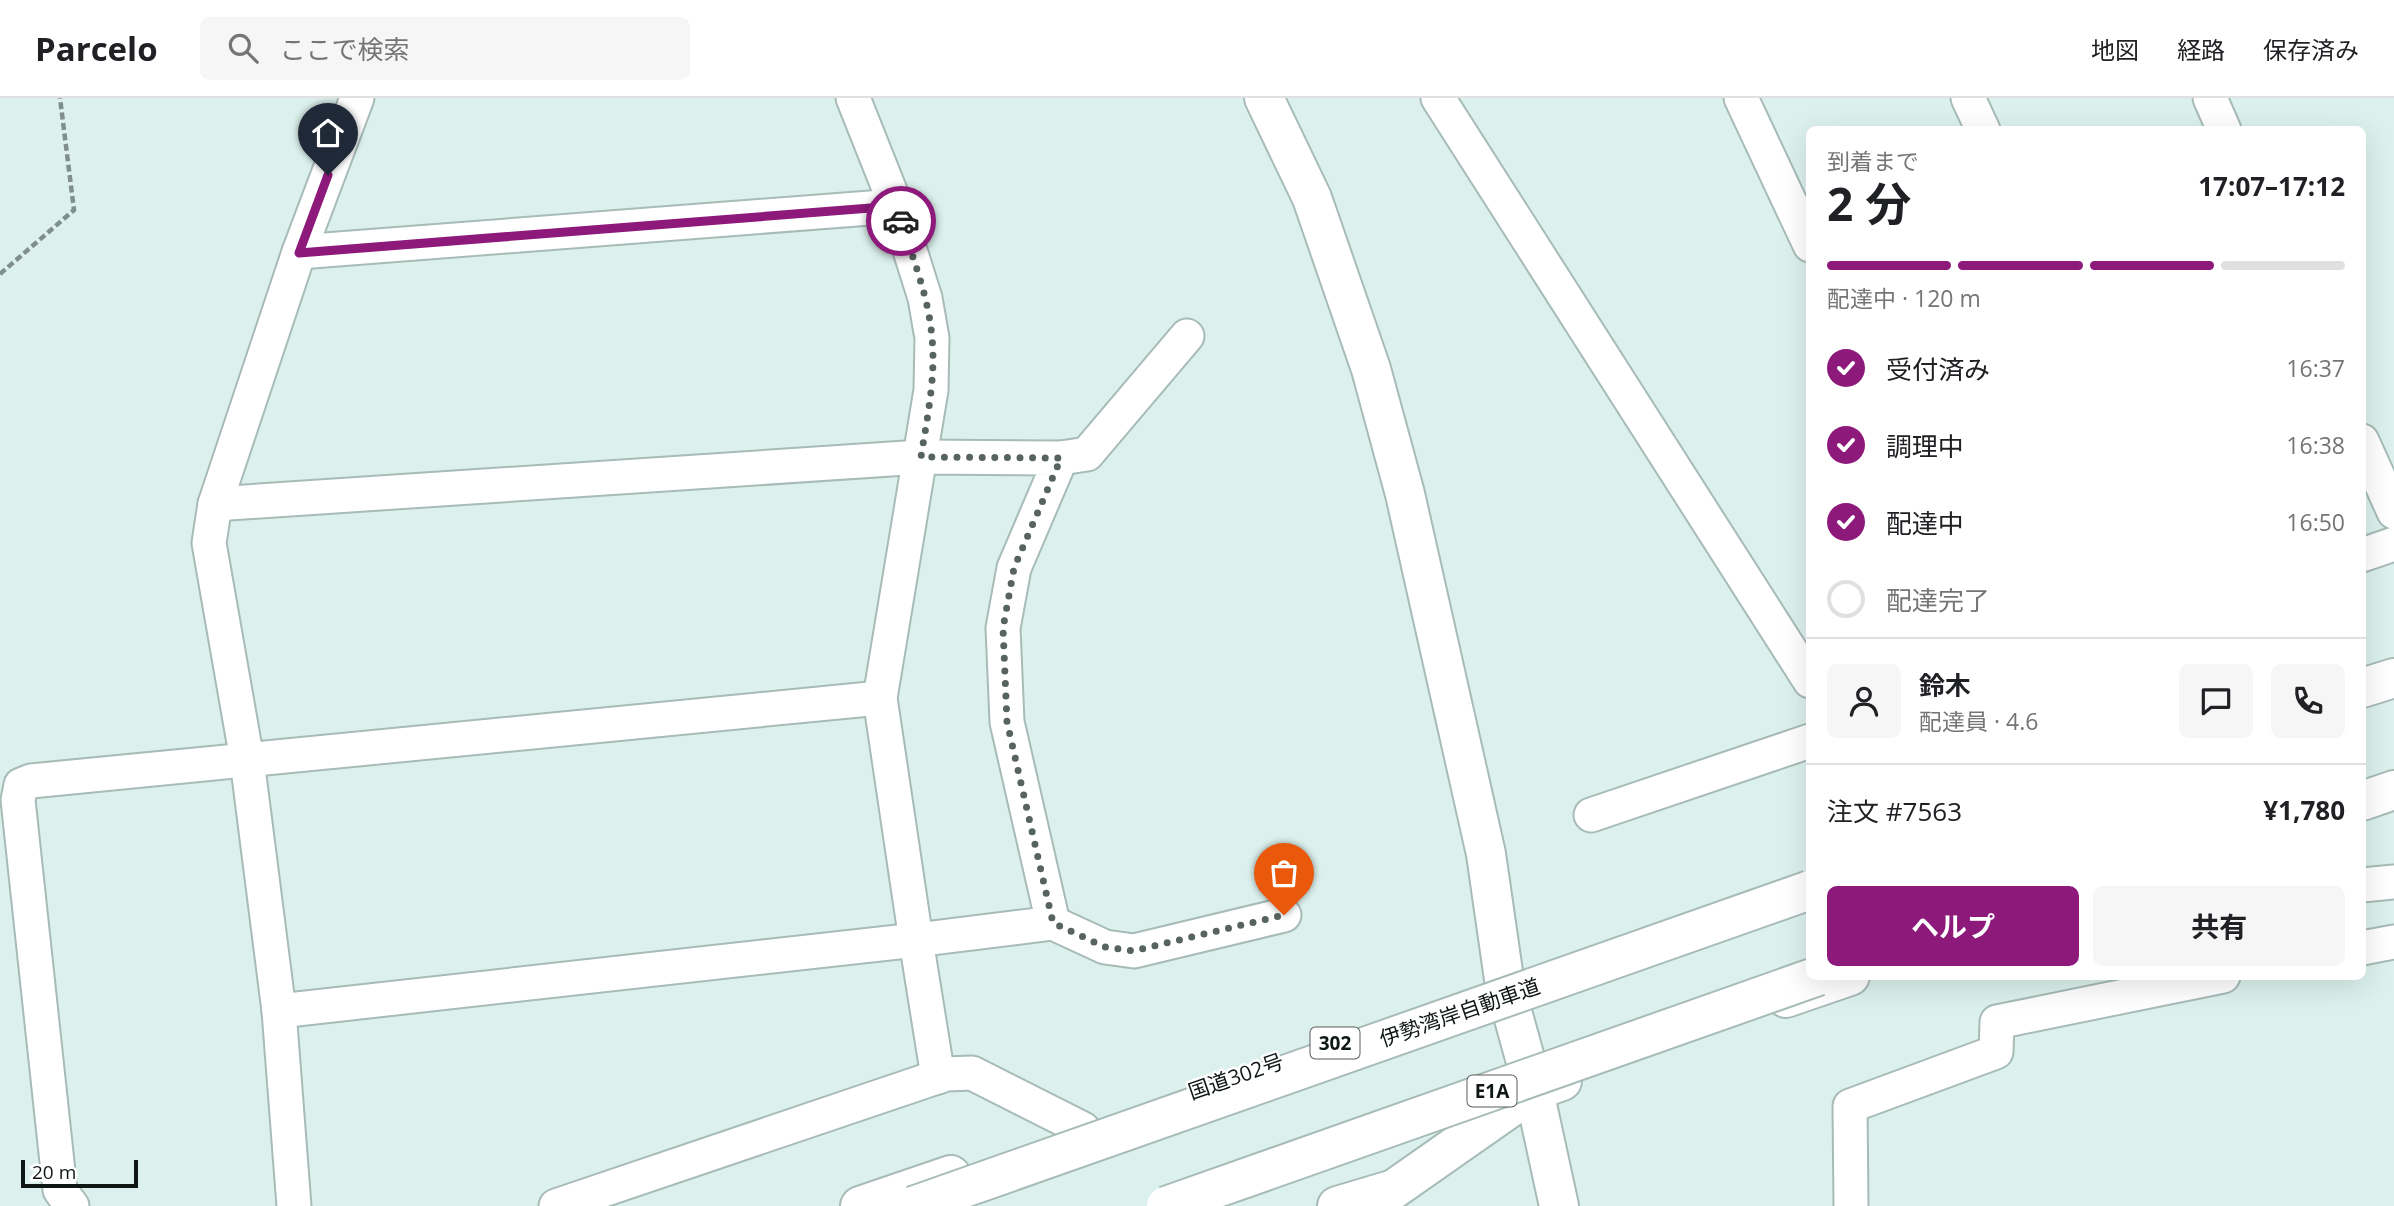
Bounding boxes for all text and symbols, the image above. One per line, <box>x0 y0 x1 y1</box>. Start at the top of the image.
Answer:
search box <box>200 17 690 80</box>
text: Parcelo <box>35 26 158 71</box>
icon: search <box>224 29 262 67</box>
text: ここで検索 <box>280 31 410 67</box>
text: 地図 <box>2091 33 2139 66</box>
text: 経路 <box>2177 33 2225 66</box>
text: 保存済み <box>2263 33 2359 66</box>
pin <box>298 103 358 175</box>
icon: home <box>309 114 347 152</box>
text: 到着まで <box>1827 145 1919 177</box>
text: 17:07–17:12 <box>2198 168 2345 204</box>
text: 2 分 <box>1827 172 1911 234</box>
courier <box>866 186 936 256</box>
icon: car <box>882 202 920 240</box>
text: 配達中 · 120 m <box>1827 282 1981 314</box>
icon: check <box>1827 349 1865 387</box>
text: 受付済み <box>1886 351 1990 387</box>
text: 16:37 <box>2286 352 2345 384</box>
icon: check <box>1827 426 1865 464</box>
text: 調理中 <box>1886 428 1964 464</box>
text: 16:38 <box>2286 429 2345 461</box>
icon: check <box>1827 503 1865 541</box>
text: 配達中 <box>1886 505 1964 541</box>
text: 16:50 <box>2286 506 2345 538</box>
text: 配達完了 <box>1886 582 1990 618</box>
button: person <box>1827 664 1901 738</box>
button: chat <box>2179 664 2253 738</box>
button: phone <box>2271 664 2345 738</box>
text: 鈴木 <box>1919 667 1971 703</box>
text: 配達員 · 4.6 <box>1919 705 2038 737</box>
text: ¥1,780 <box>2263 792 2345 828</box>
text: 注文 #7563 <box>1827 793 1962 829</box>
pin <box>1254 843 1314 915</box>
icon: bag <box>1265 854 1303 892</box>
button: ヘルプ <box>1827 886 2079 966</box>
button: 共有 <box>2093 886 2345 966</box>
street label: 伊勢湾岸自動車道 <box>1376 971 1544 1053</box>
road number: 302 <box>1310 1028 1360 1058</box>
street label: 国道302号 <box>1184 1047 1287 1105</box>
road number: E1A <box>1468 1076 1516 1107</box>
scale bar <box>21 1157 138 1189</box>
text: 20 m <box>32 1159 76 1185</box>

